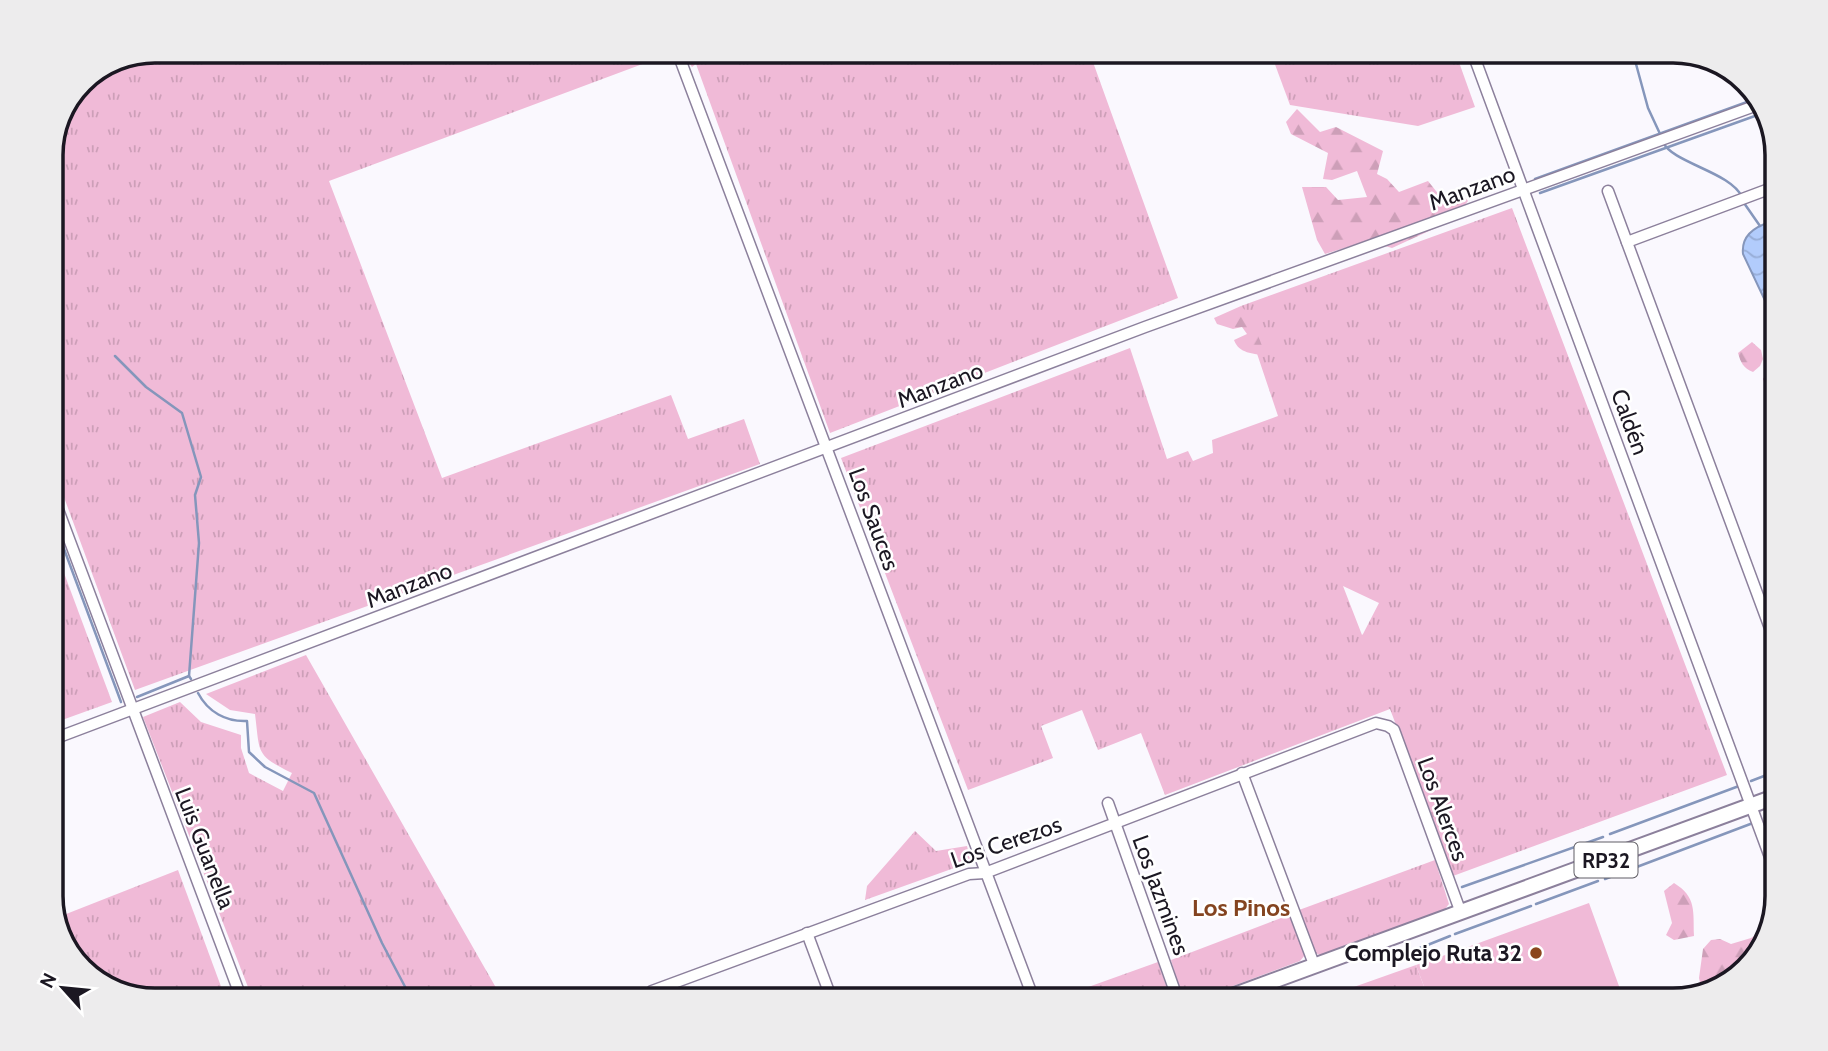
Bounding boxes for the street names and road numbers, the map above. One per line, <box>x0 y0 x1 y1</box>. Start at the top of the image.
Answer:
street label: Manzano <box>1425 159 1519 217</box>
street label: Manzano <box>893 356 987 414</box>
street label: Caldén <box>1605 385 1655 459</box>
street label: Los Sauces <box>843 464 905 574</box>
street label: Manzano <box>362 556 456 614</box>
street label: Los Alerces <box>1411 753 1475 865</box>
street label: Luis Guanella <box>169 783 241 913</box>
street label: Los Cerezos <box>947 810 1065 874</box>
street label: Los Jazmines <box>1126 831 1196 959</box>
road number: RP32 <box>1574 842 1638 878</box>

